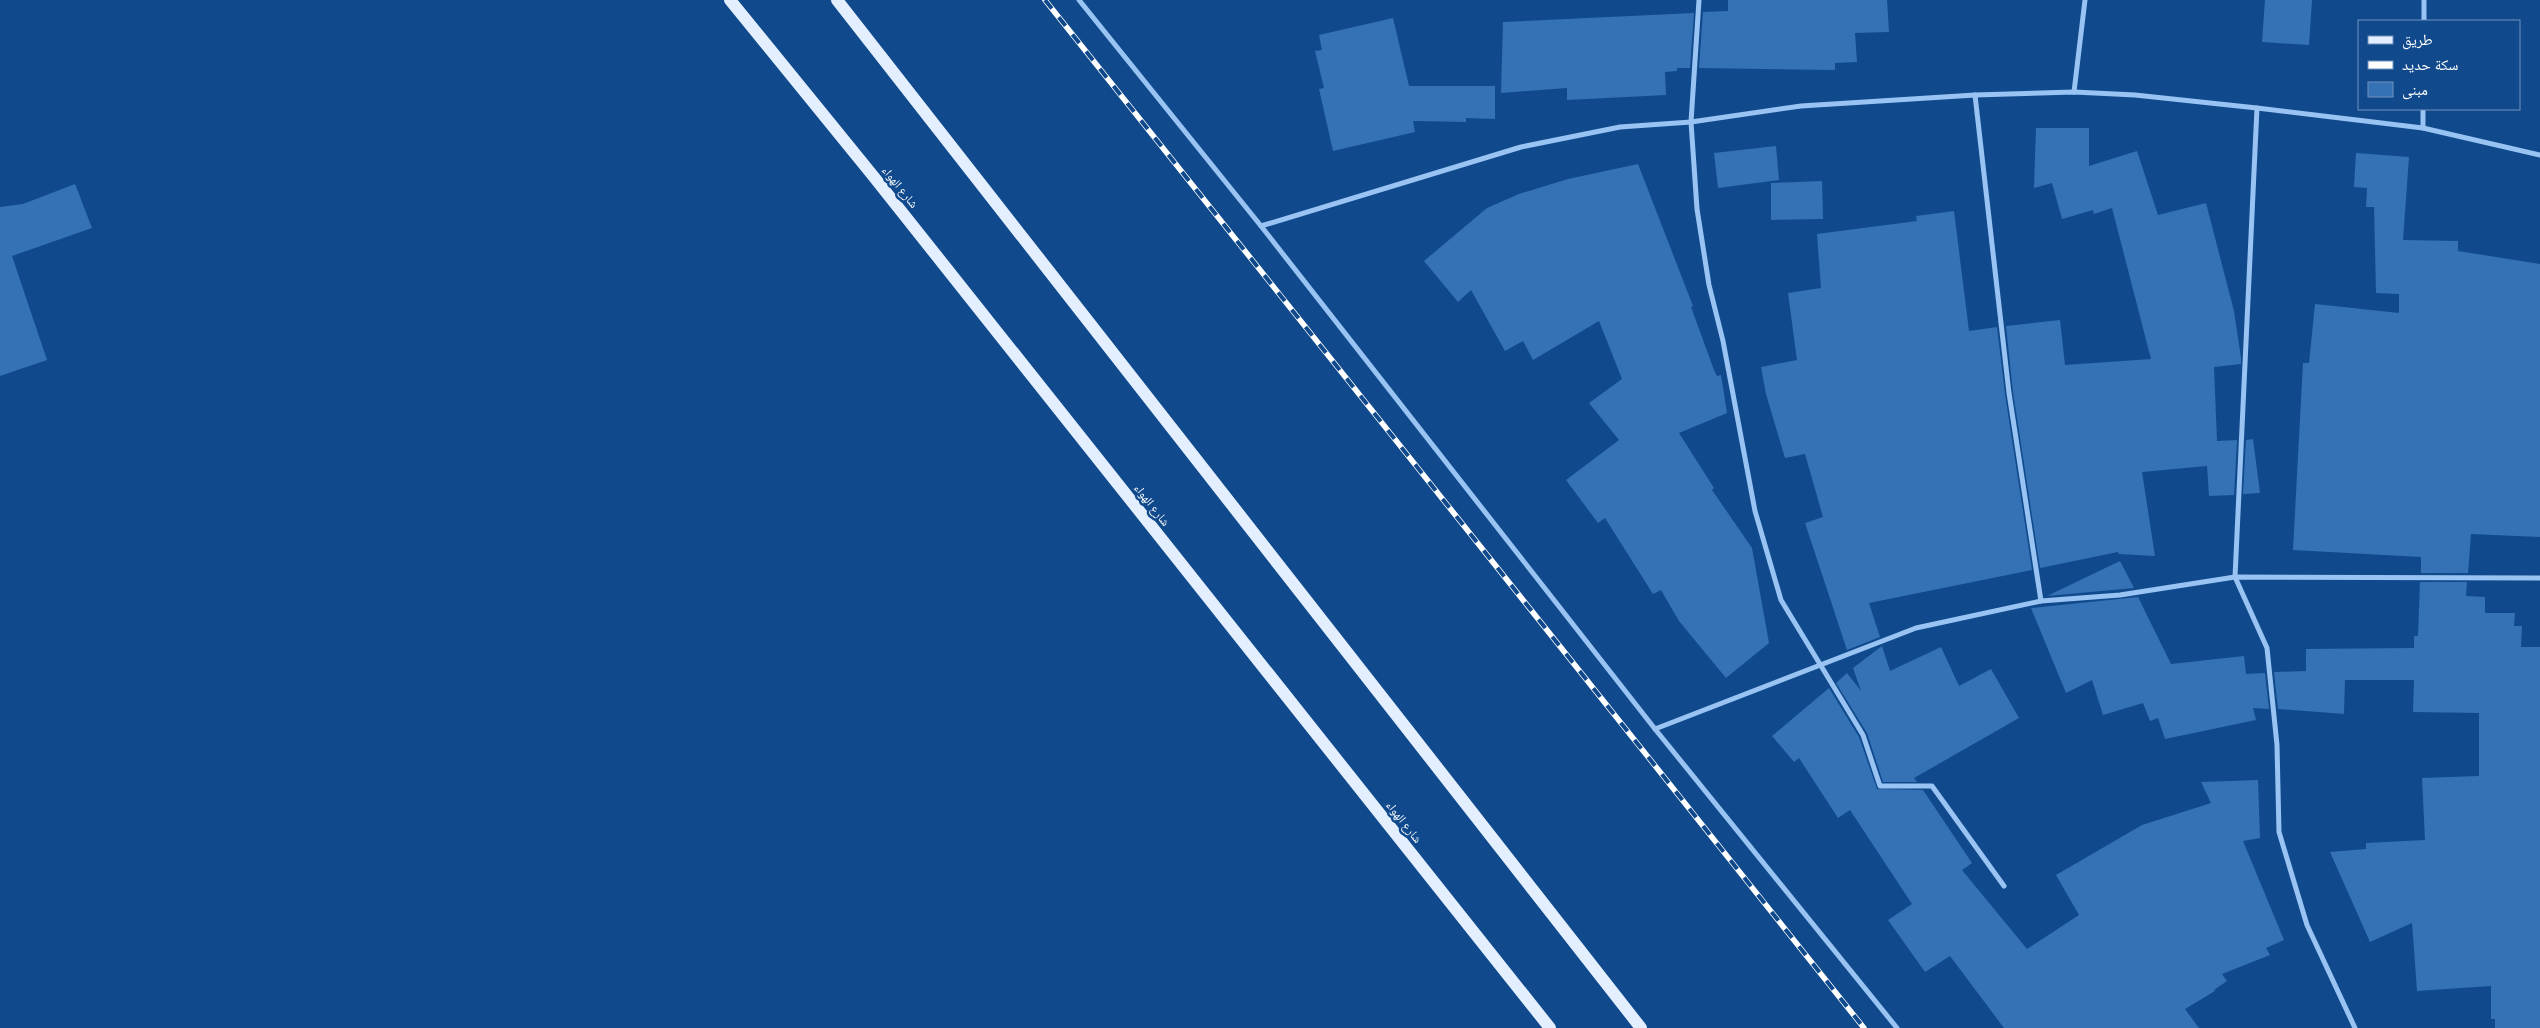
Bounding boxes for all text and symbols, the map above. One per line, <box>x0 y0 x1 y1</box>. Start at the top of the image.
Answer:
legend <box>2358 20 2520 110</box>
text: طريق <box>2402 30 2433 50</box>
text: سكة حديد <box>2402 55 2458 75</box>
text: مبنى <box>2402 80 2428 100</box>
street label: شارع الهواء <box>878 163 922 211</box>
street label: شارع الهواء <box>1130 481 1174 530</box>
street label: شارع الهواء <box>1382 798 1426 847</box>

